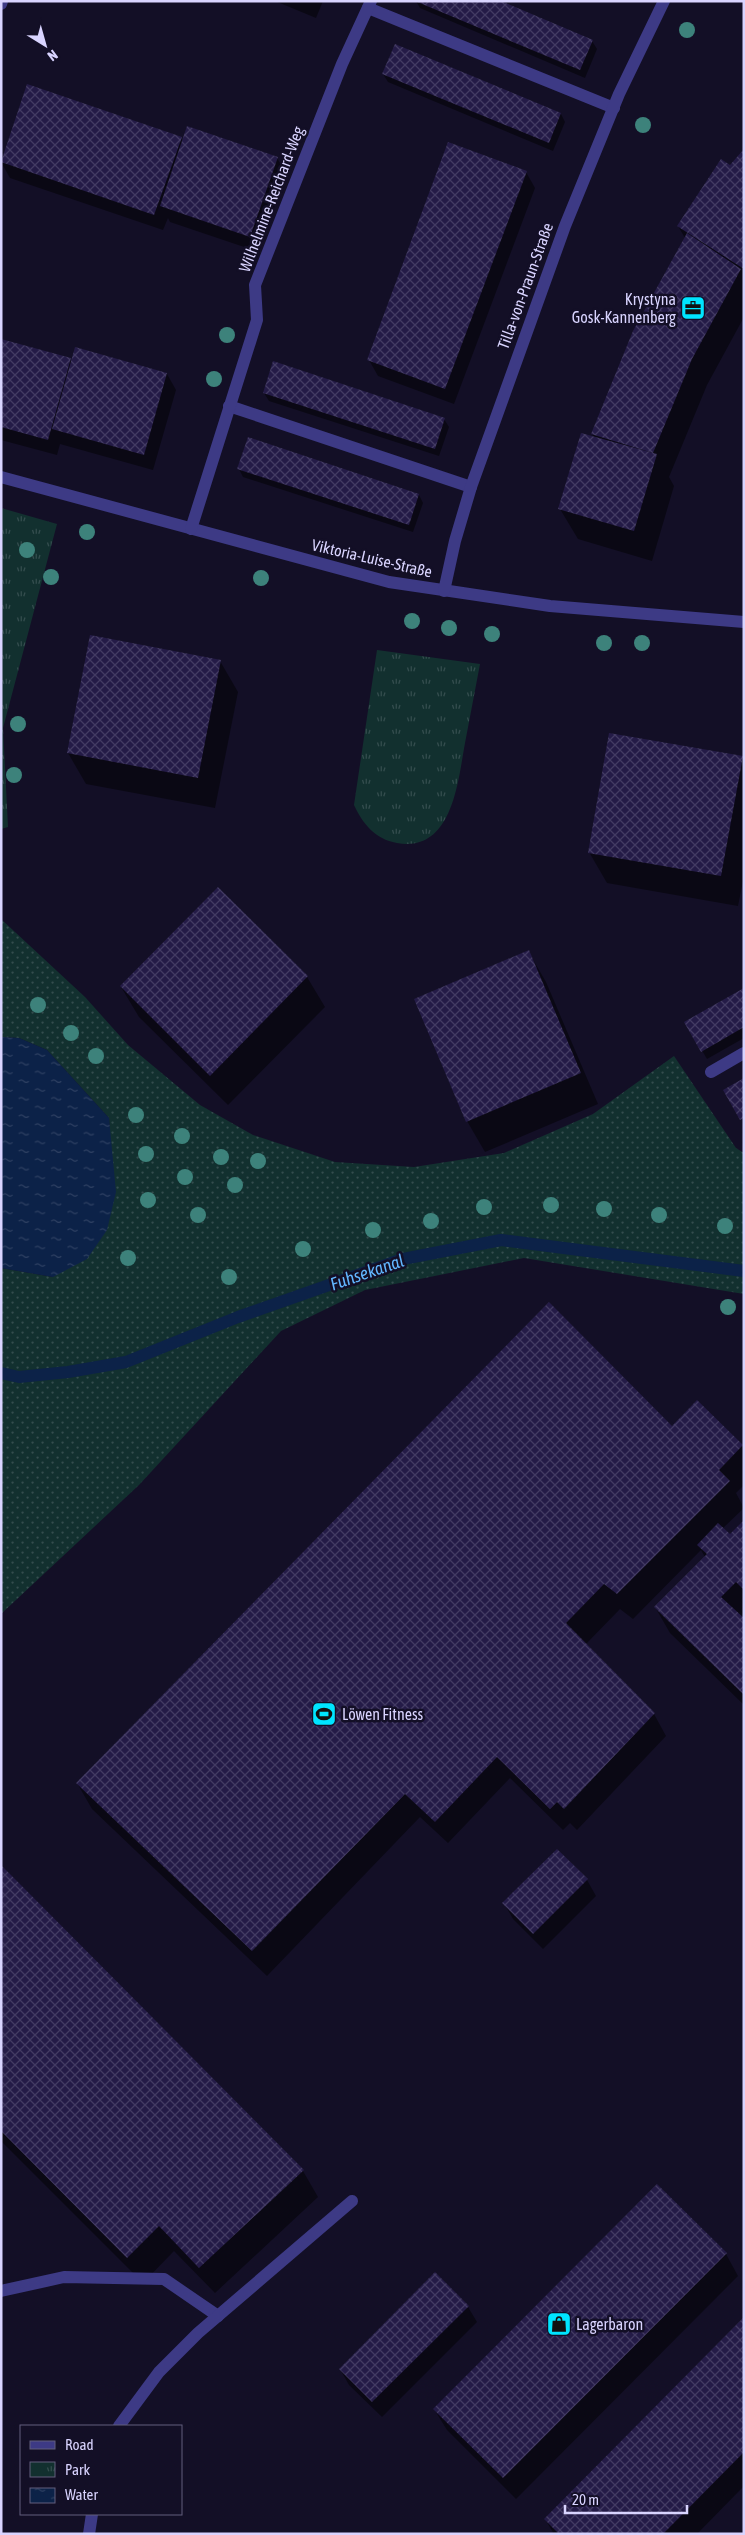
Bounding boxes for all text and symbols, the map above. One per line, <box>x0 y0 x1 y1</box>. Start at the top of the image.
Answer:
north arrow <box>20 20 70 70</box>
text: N <box>45 47 61 64</box>
street label: Wilhelmine-Reichard-Weg <box>235 123 308 275</box>
street label: Tilla-von-Praun-Straße <box>494 220 556 352</box>
place label: Krystyna Gosk-Kannenberg <box>572 290 676 327</box>
office icon: Krystyna Gosk-Kannenberg <box>680 295 706 321</box>
street label: Viktoria-Luise-Straße <box>310 535 434 581</box>
water label: Fuhsekanal <box>327 1250 407 1294</box>
sports icon: Löwen Fitness <box>311 1701 337 1727</box>
place label: Löwen Fitness <box>342 1705 424 1723</box>
shop icon: Lagerbaron <box>546 2311 572 2337</box>
place label: Lagerbaron <box>576 2315 643 2334</box>
legend <box>20 2425 182 2515</box>
text: Road <box>65 2436 94 2453</box>
text: Park <box>65 2461 90 2478</box>
scale bar <box>565 2482 688 2514</box>
text: Water <box>65 2486 98 2503</box>
text: 20 m <box>572 2491 599 2508</box>

